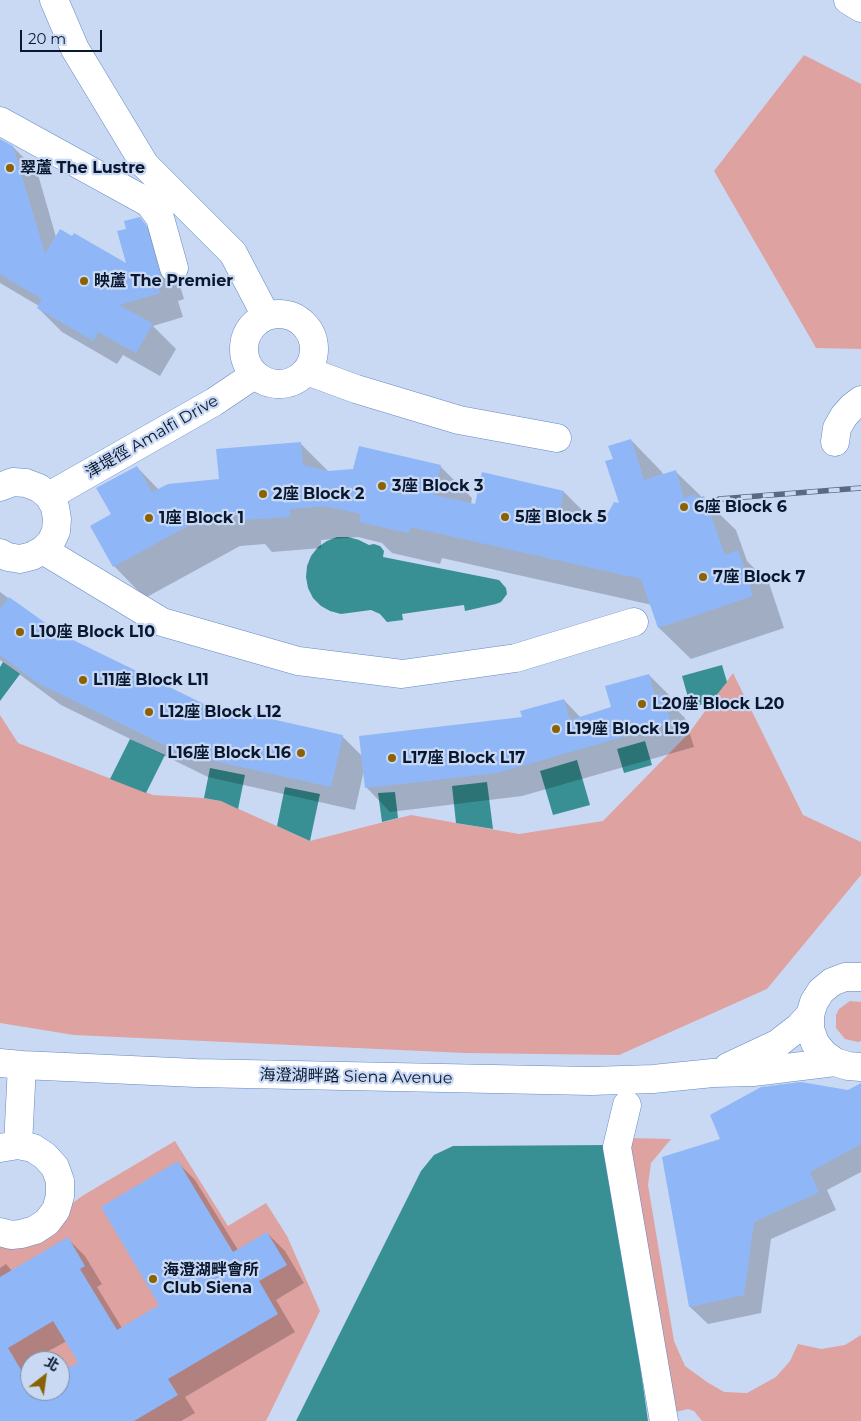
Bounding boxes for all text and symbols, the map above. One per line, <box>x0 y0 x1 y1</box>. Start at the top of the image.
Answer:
scale bar <box>22 20 105 52</box>
text: 20 m <box>28 29 66 48</box>
place label: 翠蘆 The Lustre <box>20 158 145 178</box>
marker: 翠蘆 The Lustre <box>4 162 16 174</box>
place label: 映蘆 The Premier <box>94 271 233 291</box>
marker: 映蘆 The Premier <box>78 275 90 287</box>
street label: 津堤徑 Amalfi Drive <box>82 391 222 483</box>
place label: 3座 Block 3 <box>392 476 483 496</box>
marker: 3座 Block 3 <box>376 480 388 492</box>
place label: 2座 Block 2 <box>273 484 364 504</box>
marker: 2座 Block 2 <box>257 488 269 500</box>
place label: 6座 Block 6 <box>694 497 787 517</box>
marker: 6座 Block 6 <box>678 501 690 513</box>
place label: 5座 Block 5 <box>515 507 607 527</box>
place label: 1座 Block 1 <box>159 508 244 528</box>
marker: 5座 Block 5 <box>499 511 511 523</box>
marker: 1座 Block 1 <box>143 512 155 524</box>
place label: 7座 Block 7 <box>713 567 805 587</box>
marker: 7座 Block 7 <box>697 571 709 583</box>
place label: L10座 Block L10 <box>30 622 155 642</box>
marker: L10座 Block L10 <box>14 626 26 638</box>
place label: L11座 Block L11 <box>93 670 209 690</box>
marker: L11座 Block L11 <box>77 674 89 686</box>
place label: L20座 Block L20 <box>652 694 784 714</box>
marker: L20座 Block L20 <box>636 698 648 710</box>
place label: L12座 Block L12 <box>159 702 281 722</box>
marker: L12座 Block L12 <box>143 706 155 718</box>
place label: L19座 Block L19 <box>566 719 690 739</box>
marker: L19座 Block L19 <box>550 723 562 735</box>
place label: L16座 Block L16 <box>167 743 291 763</box>
marker: L16座 Block L16 <box>295 747 307 759</box>
place label: L17座 Block L17 <box>402 748 525 768</box>
marker: L17座 Block L17 <box>386 752 398 764</box>
street label: 海澄湖畔路 Siena Avenue <box>259 1066 453 1088</box>
place label: 海澄湖畔會所 Club Siena <box>163 1260 259 1298</box>
marker: 海澄湖畔會所 Club Siena <box>147 1273 159 1285</box>
north arrow <box>20 1351 70 1401</box>
text: 北 <box>41 1353 63 1375</box>

